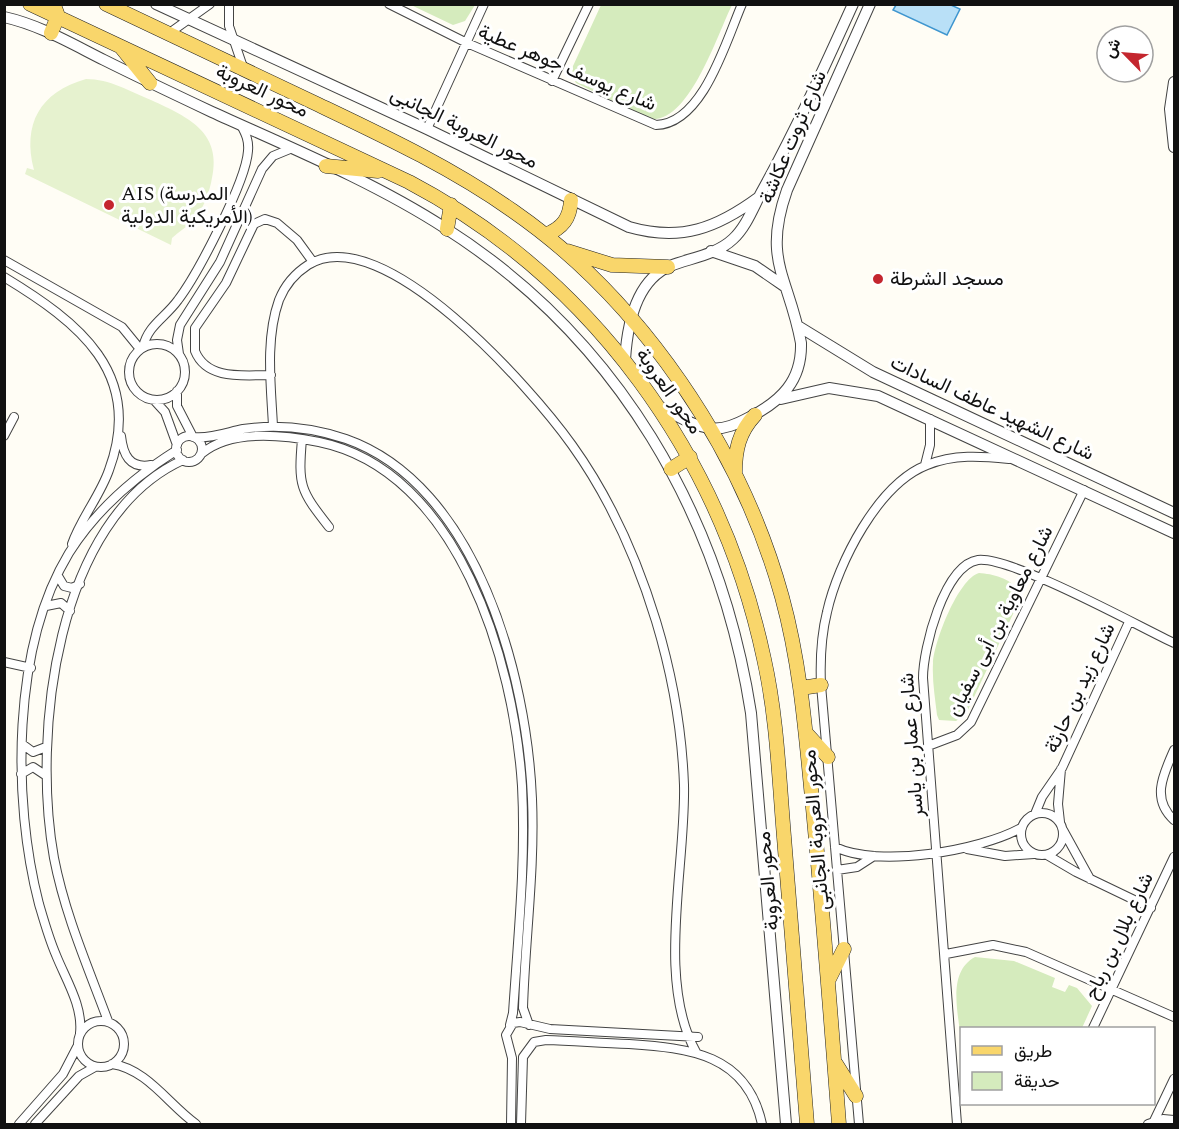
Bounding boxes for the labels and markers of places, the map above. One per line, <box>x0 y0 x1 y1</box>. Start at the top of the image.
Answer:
place label: AIS (المدرسة الأمريكية الدولية) <box>121 179 253 232</box>
marker: AIS (المدرسة الأمريكية الدولية) <box>102 198 116 212</box>
place label: مسجد الشرطة <box>890 264 1004 294</box>
marker: مسجد الشرطة <box>871 272 885 286</box>

